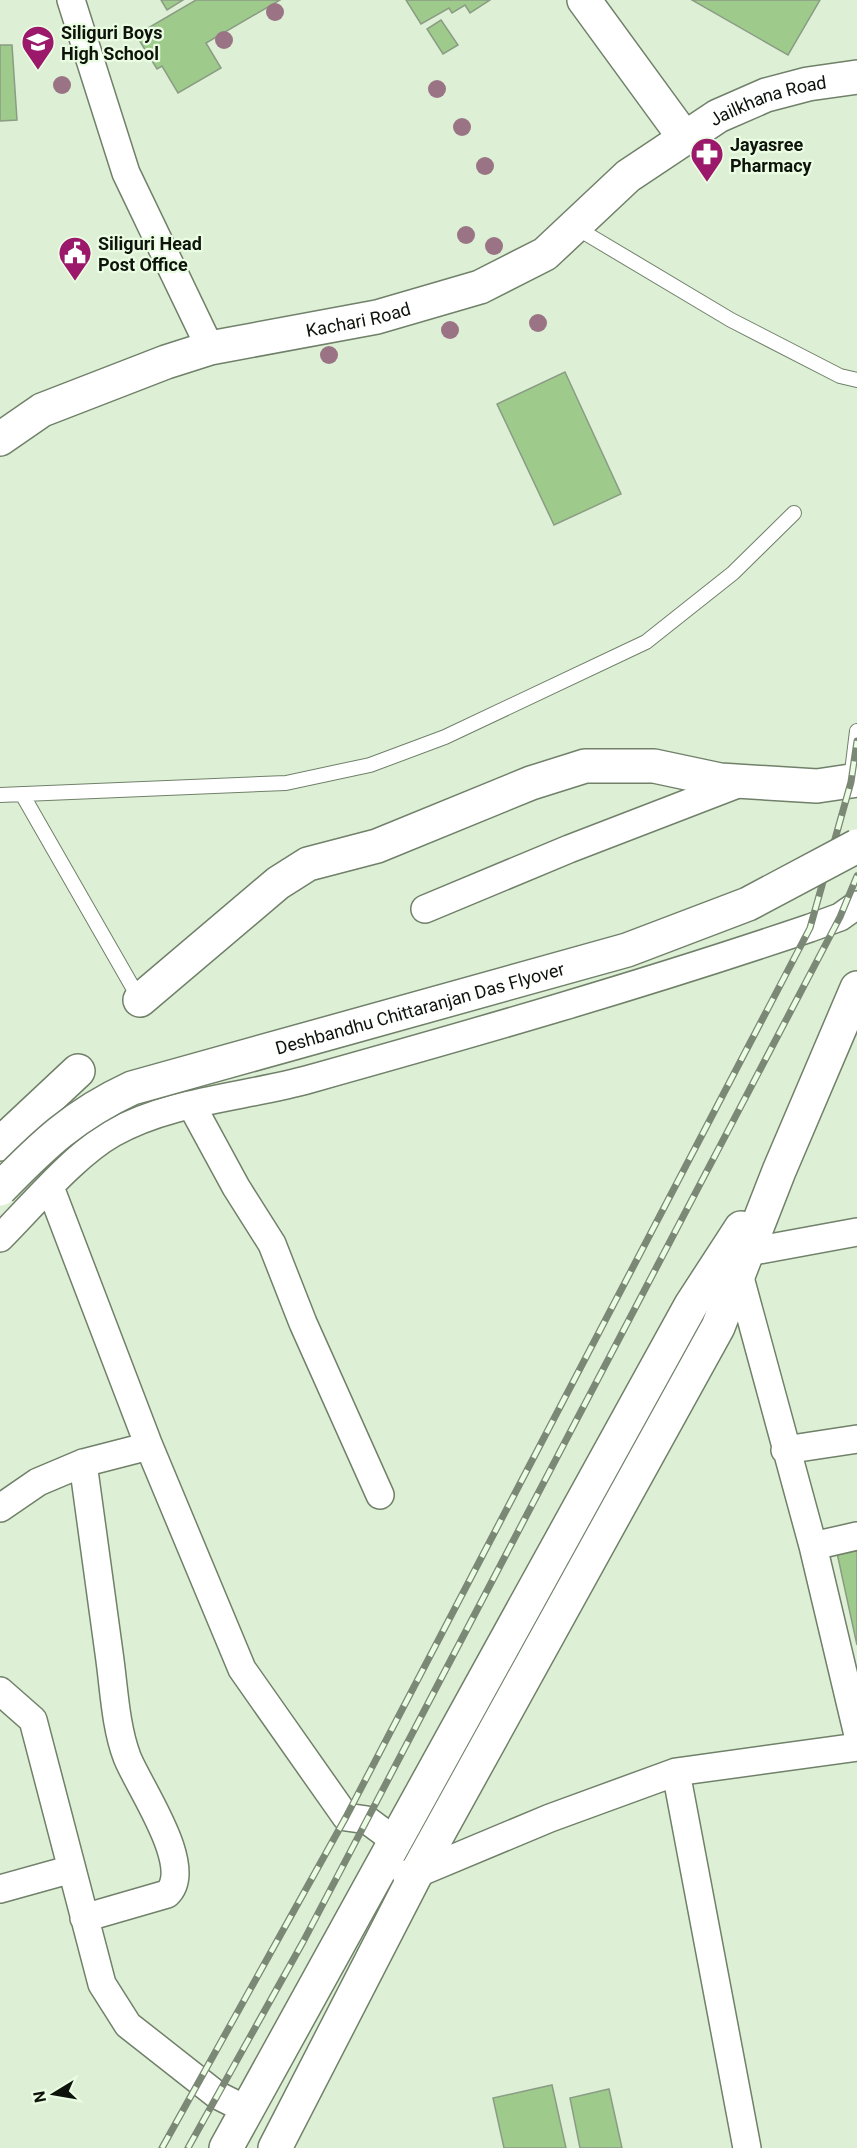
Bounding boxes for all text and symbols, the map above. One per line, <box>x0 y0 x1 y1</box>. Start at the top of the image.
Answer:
place label: Siliguri Boys High School <box>61 22 162 64</box>
school or university icon: Siliguri Boys High School <box>20 24 56 71</box>
street label: Jailkhana Road <box>705 71 828 130</box>
place label: Jayasree Pharmacy <box>730 134 813 176</box>
pharmacy icon: Jayasree Pharmacy <box>689 136 725 183</box>
place label: Siliguri Head Post Office <box>98 233 202 275</box>
public building icon: Siliguri Head Post Office <box>57 235 93 282</box>
street label: Kachari Road <box>304 297 413 341</box>
street label: Deshbandhu Chittaranjan Das Flyover <box>273 958 567 1058</box>
north arrow <box>24 2064 84 2124</box>
text: N <box>29 2089 50 2104</box>

